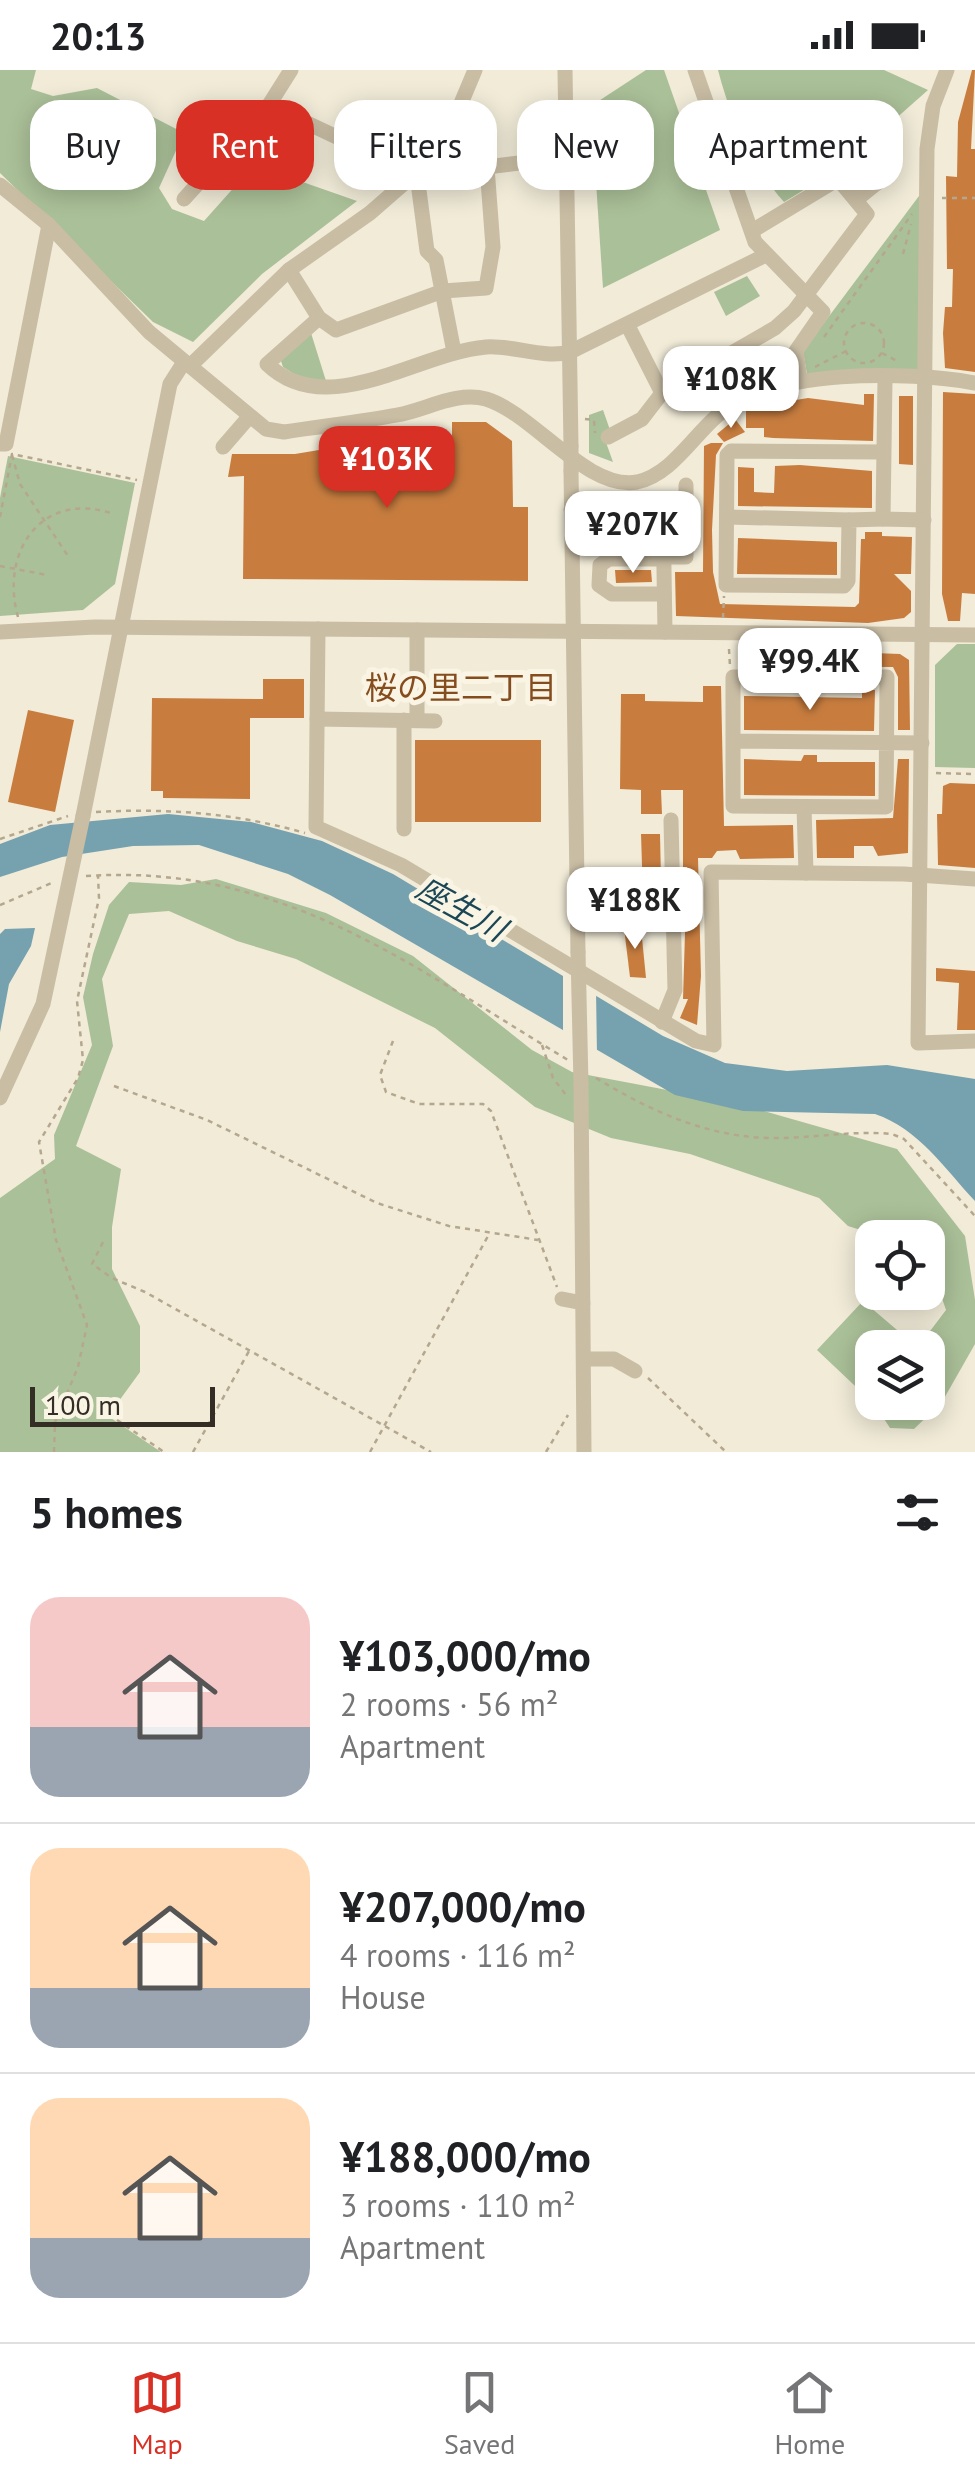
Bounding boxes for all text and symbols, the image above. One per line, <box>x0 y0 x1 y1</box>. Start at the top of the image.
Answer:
text: 20:13 <box>50 11 146 60</box>
chip: Buy <box>30 100 156 190</box>
chip: Rent <box>176 100 314 190</box>
chip: Filters <box>334 100 497 190</box>
chip: New <box>517 100 654 190</box>
chip: Apartment <box>674 100 903 190</box>
pin: ¥108K <box>661 346 801 431</box>
text: ¥108K <box>685 357 777 399</box>
pin: ¥103K <box>317 426 457 511</box>
text: ¥103K <box>341 437 433 479</box>
pin: ¥207K <box>563 491 703 576</box>
text: ¥207K <box>587 502 679 544</box>
pin: ¥99.4K <box>729 628 891 713</box>
text: ¥99.4K <box>760 639 860 681</box>
district label: 桜の里二丁目 <box>365 666 557 708</box>
water label: 座生川 <box>409 866 516 951</box>
pin: ¥188K <box>565 867 705 952</box>
text: ¥188K <box>589 878 681 920</box>
map controls <box>855 1220 945 1420</box>
button: locate <box>855 1220 945 1310</box>
button: layers <box>855 1330 945 1420</box>
scale bar <box>30 1382 215 1426</box>
text: 100 m <box>45 1386 121 1423</box>
text: 5 homes <box>30 1485 183 1540</box>
icon: filters <box>890 1485 945 1540</box>
text: ¥103,000/mo <box>340 1628 591 1683</box>
icon: home <box>110 1637 230 1757</box>
text: 2 rooms · 56 m² <box>340 1683 558 1725</box>
text: Apartment <box>340 1725 485 1767</box>
text: ¥207,000/mo <box>340 1879 586 1934</box>
icon: home <box>110 1888 230 2008</box>
text: 4 rooms · 116 m² <box>340 1934 576 1976</box>
text: House <box>340 1976 426 2018</box>
text: ¥188,000/mo <box>340 2129 591 2184</box>
icon: home <box>110 2138 230 2258</box>
text: 3 rooms · 110 m² <box>340 2184 576 2226</box>
text: Apartment <box>340 2226 485 2268</box>
tab: Map <box>130 2365 185 2462</box>
tab: Saved <box>444 2365 515 2462</box>
tab: Home <box>775 2365 845 2462</box>

